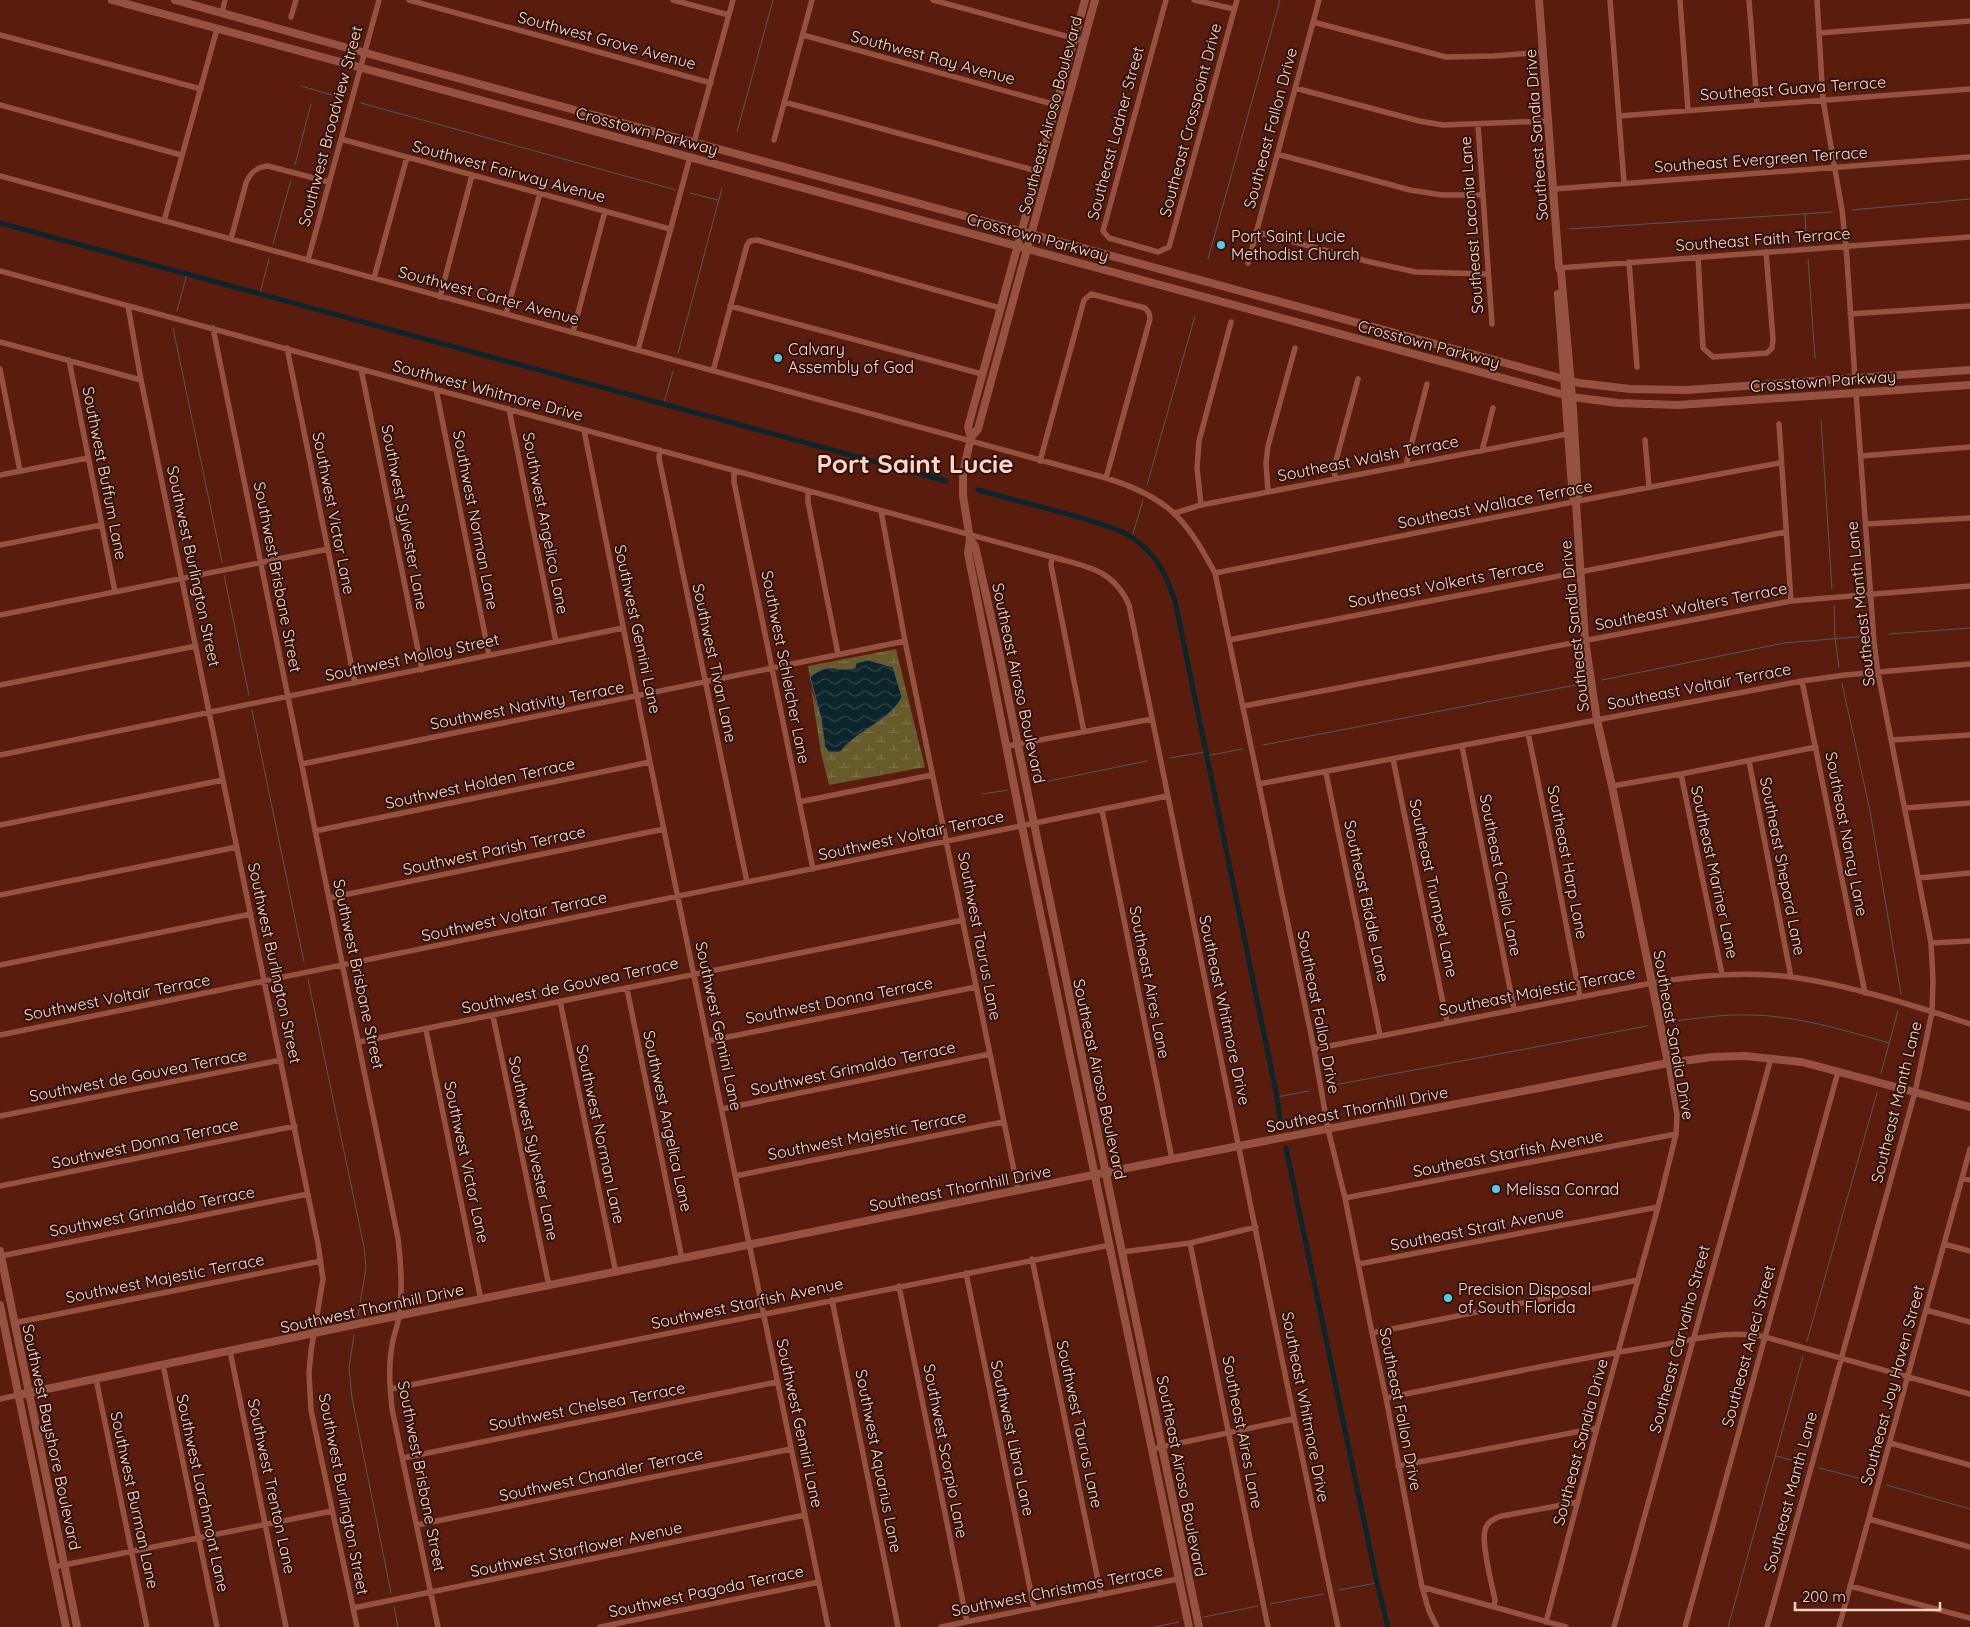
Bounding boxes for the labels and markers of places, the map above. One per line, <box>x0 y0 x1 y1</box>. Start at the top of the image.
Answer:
place label: Port Saint Lucie Methodist Church <box>1231 226 1360 264</box>
marker: Port Saint Lucie Methodist Church <box>1215 239 1227 251</box>
place label: Calvary Assembly of God <box>788 339 914 377</box>
marker: Calvary Assembly of God <box>772 352 784 364</box>
place label: Melissa Conrad <box>1506 1179 1619 1199</box>
marker: Melissa Conrad <box>1490 1183 1502 1195</box>
place label: Precision Disposal of South Florida <box>1458 1279 1591 1317</box>
marker: Precision Disposal of South Florida <box>1442 1292 1454 1304</box>

